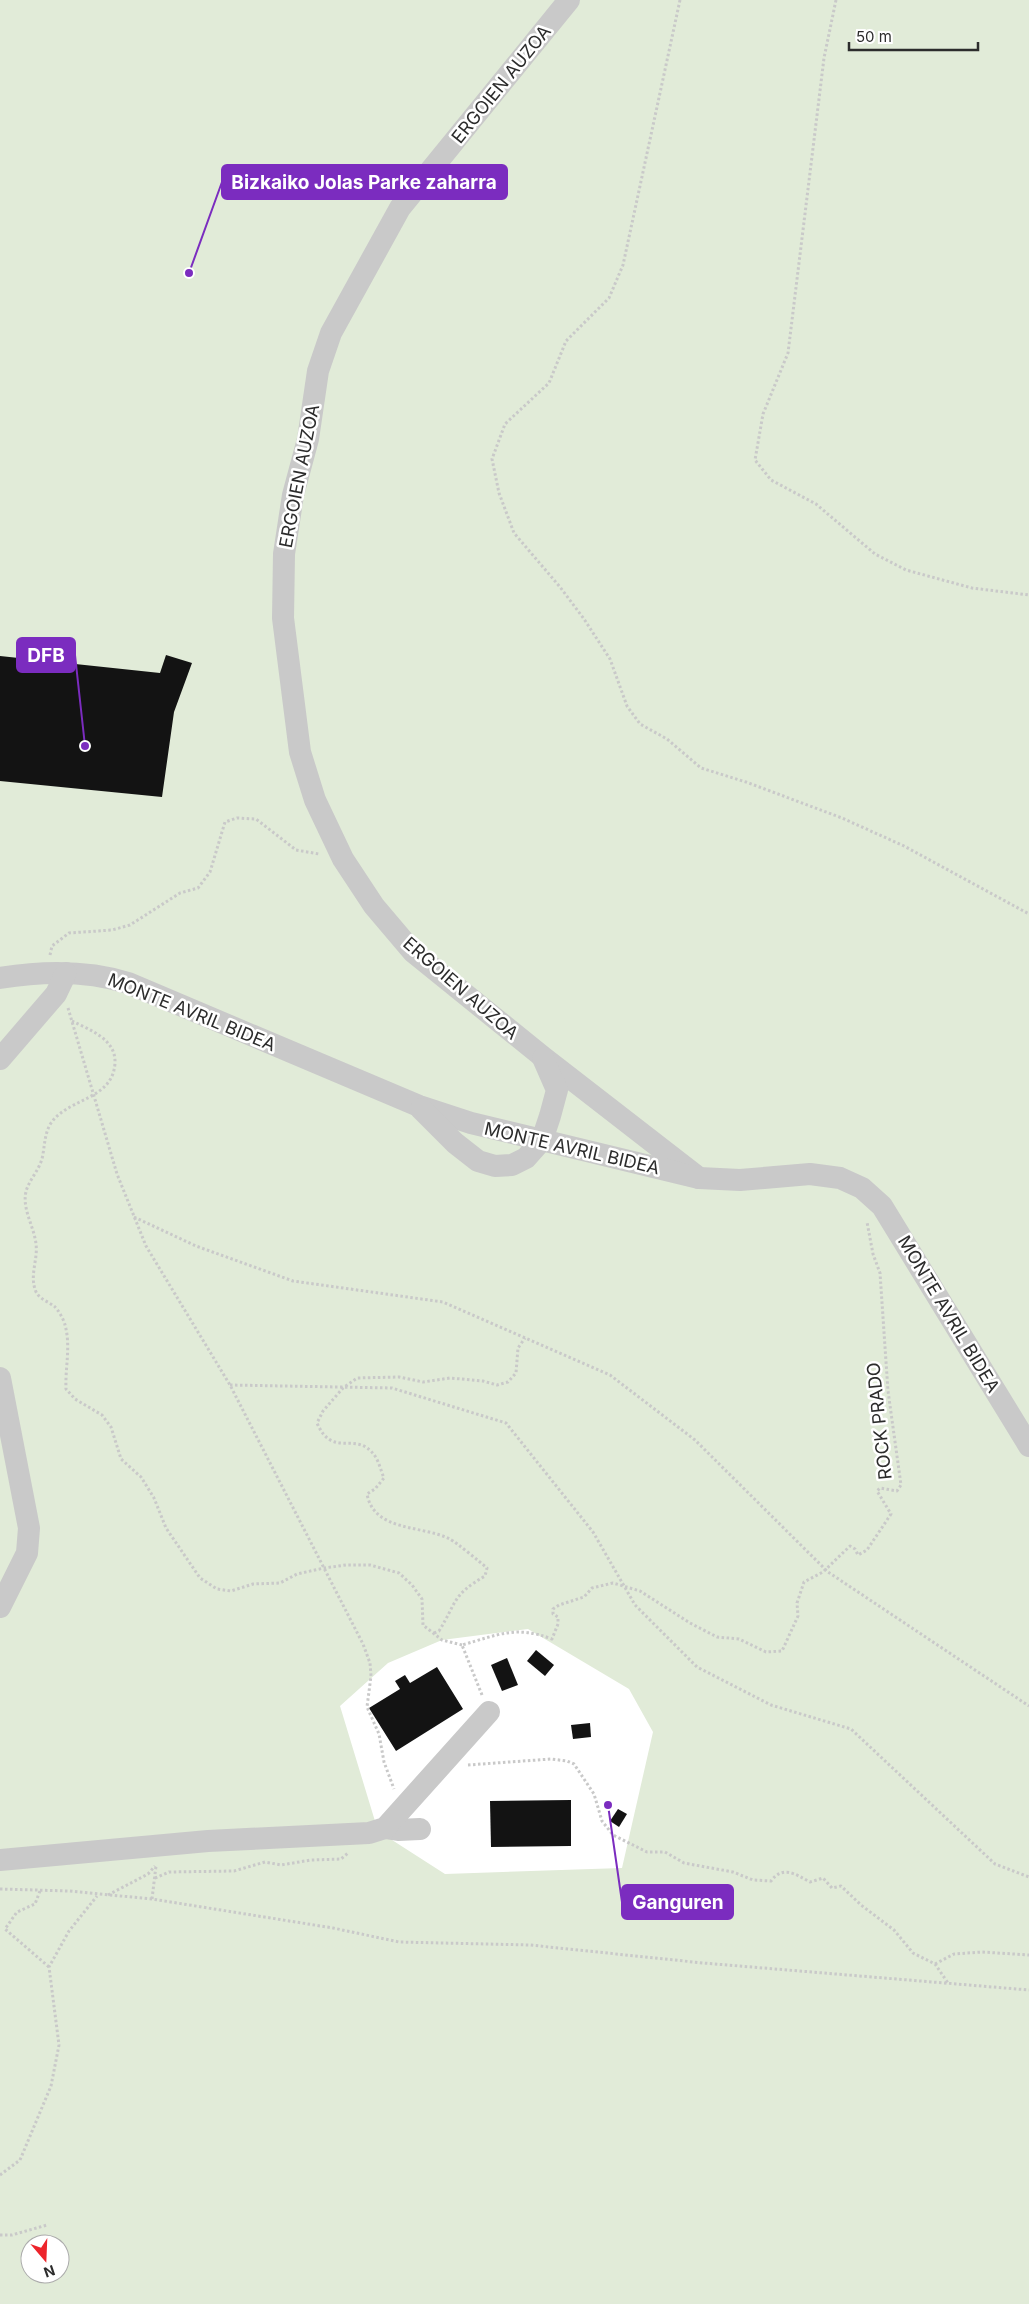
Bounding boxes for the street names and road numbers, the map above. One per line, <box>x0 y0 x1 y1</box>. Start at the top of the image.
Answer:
street label: ERGOIEN AUZOA <box>447 21 555 147</box>
street label: ERGOIEN AUZOA <box>275 403 323 549</box>
street label: ERGOIEN AUZOA <box>399 932 523 1044</box>
street label: MONTE AVRIL BIDEA <box>105 969 279 1055</box>
street label: MONTE AVRIL BIDEA <box>482 1118 662 1178</box>
street label: MONTE AVRIL BIDEA <box>894 1232 1004 1396</box>
street label: ROCK PRADO <box>862 1361 896 1481</box>

